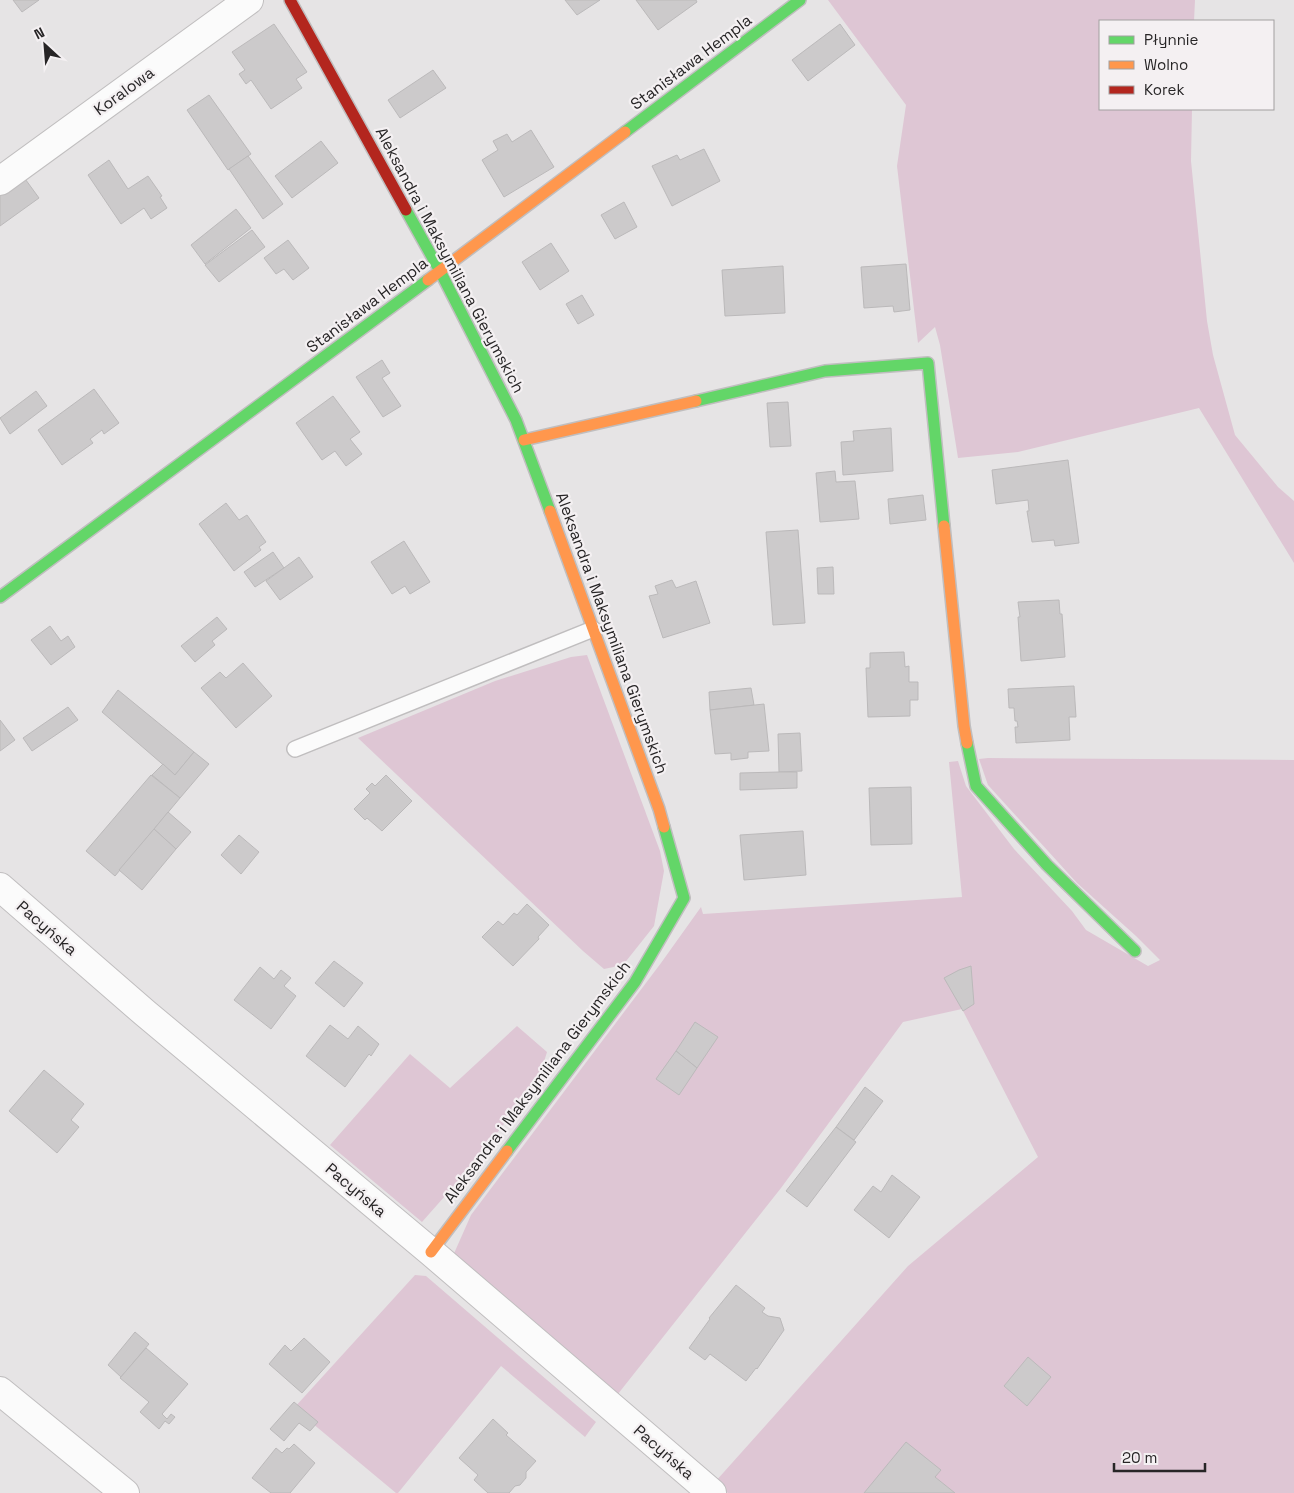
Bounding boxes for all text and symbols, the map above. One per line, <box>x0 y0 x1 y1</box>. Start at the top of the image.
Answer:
street label: Stanisława Hempla <box>626 10 756 114</box>
north arrow <box>20 20 70 70</box>
legend <box>1099 20 1274 110</box>
text: N <box>31 23 47 43</box>
text: Płynnie <box>1144 30 1198 49</box>
text: Wolno <box>1144 55 1188 74</box>
street label: Koralowa <box>90 62 158 120</box>
text: Korek <box>1144 80 1184 99</box>
street label: Aleksandra i Maksymiliana Gierymskich <box>371 123 529 397</box>
street label: Stanisława Hempla <box>302 253 432 357</box>
street label: Aleksandra i Maksymiliana Gierymskich <box>551 489 673 777</box>
street label: Pacyńska <box>12 896 82 960</box>
street label: Aleksandra i Maksymiliana Gierymskich <box>439 957 635 1207</box>
street label: Pacyńska <box>321 1158 391 1222</box>
street label: Pacyńska <box>629 1420 699 1484</box>
scale bar <box>1114 1440 1205 1472</box>
text: 20 m <box>1122 1448 1157 1467</box>

